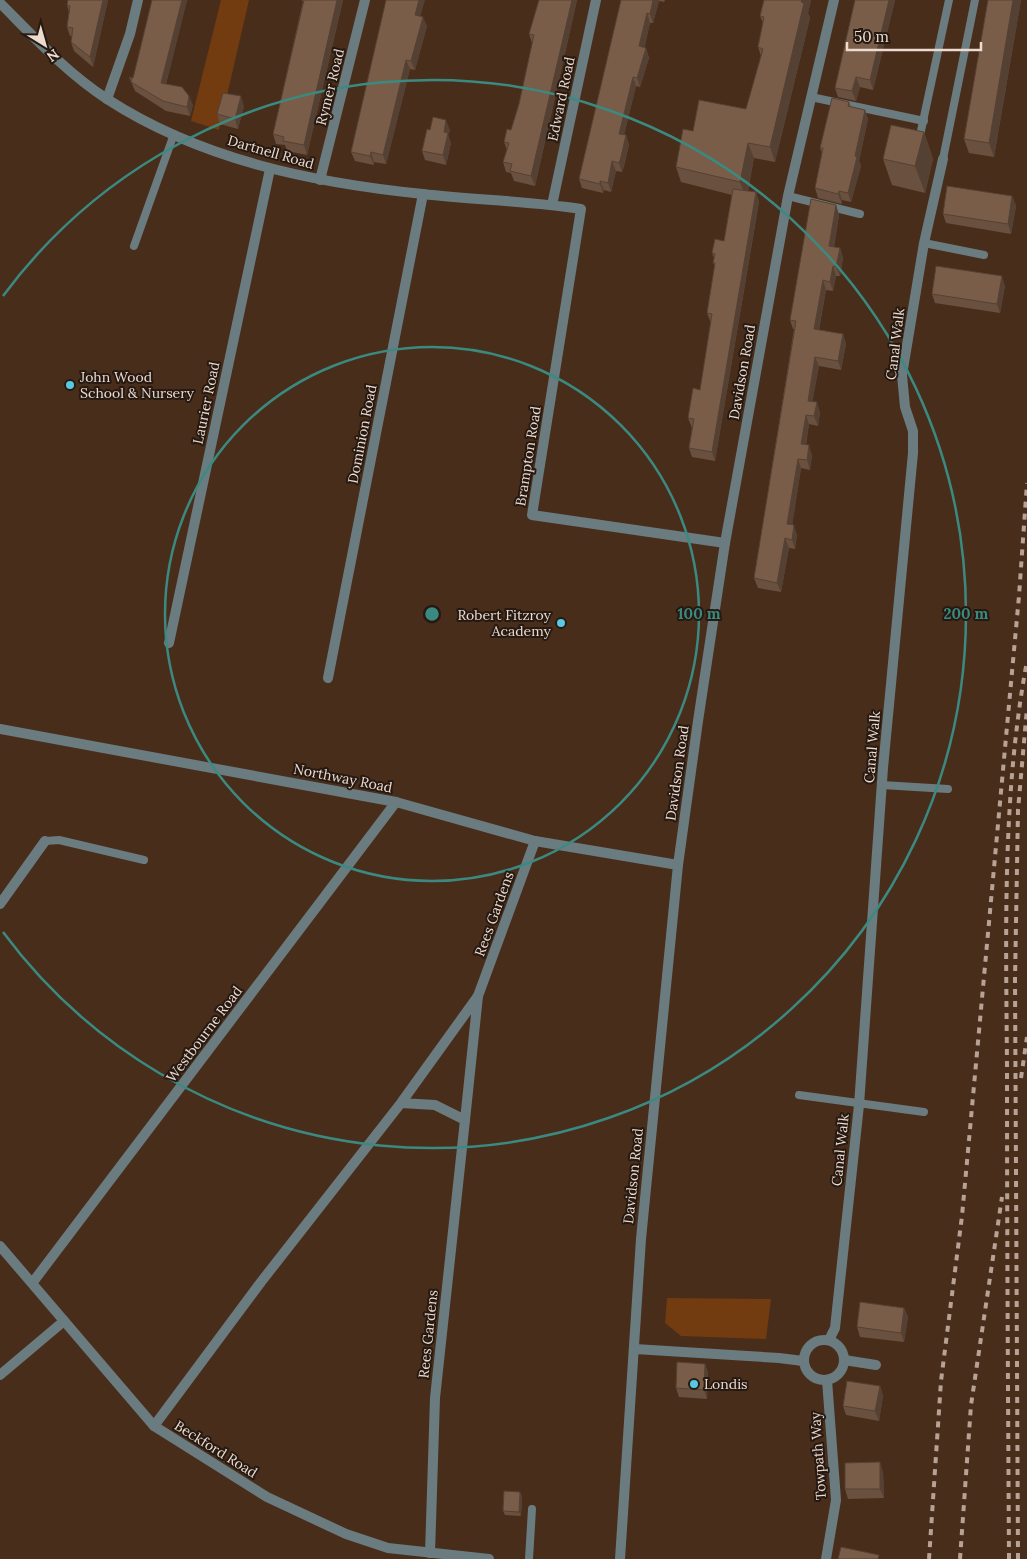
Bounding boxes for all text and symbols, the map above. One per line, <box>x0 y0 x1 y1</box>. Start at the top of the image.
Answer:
north arrow <box>20 20 70 70</box>
scale bar <box>847 20 981 52</box>
text: 50 m <box>854 27 889 46</box>
text: N <box>43 45 63 66</box>
street label: Rymer Road <box>312 47 348 127</box>
street label: Edward Road <box>543 55 579 143</box>
street label: Dartnell Road <box>226 131 316 173</box>
street label: Canal Walk <box>882 307 908 381</box>
street label: Davidson Road <box>725 323 759 421</box>
street label: Laurier Road <box>188 360 224 446</box>
place label: John Wood School & Nursery <box>79 368 195 402</box>
marker: John Wood School & Nursery <box>64 379 76 391</box>
street label: Dominion Road <box>344 383 380 485</box>
street label: Brampton Road <box>511 405 545 507</box>
text: 100 m <box>678 604 721 623</box>
text: 200 m <box>944 604 989 623</box>
centre of rings <box>423 605 441 623</box>
place label: Robert Fitzroy Academy <box>457 606 552 640</box>
marker: Robert Fitzroy Academy <box>555 617 567 629</box>
street label: Canal Walk <box>860 710 884 784</box>
street label: Davidson Road <box>661 724 693 822</box>
street label: Northway Road <box>292 760 394 796</box>
street label: Rees Gardens <box>470 869 518 959</box>
street label: Westbourne Road <box>162 982 246 1086</box>
street label: Canal Walk <box>827 1113 853 1187</box>
street label: Davidson Road <box>619 1127 647 1225</box>
street label: Rees Gardens <box>414 1289 442 1379</box>
place label: Londis <box>704 1375 748 1393</box>
marker: Londis <box>688 1378 700 1390</box>
street label: Towpath Way <box>806 1411 830 1501</box>
street label: Beckford Road <box>171 1416 261 1482</box>

